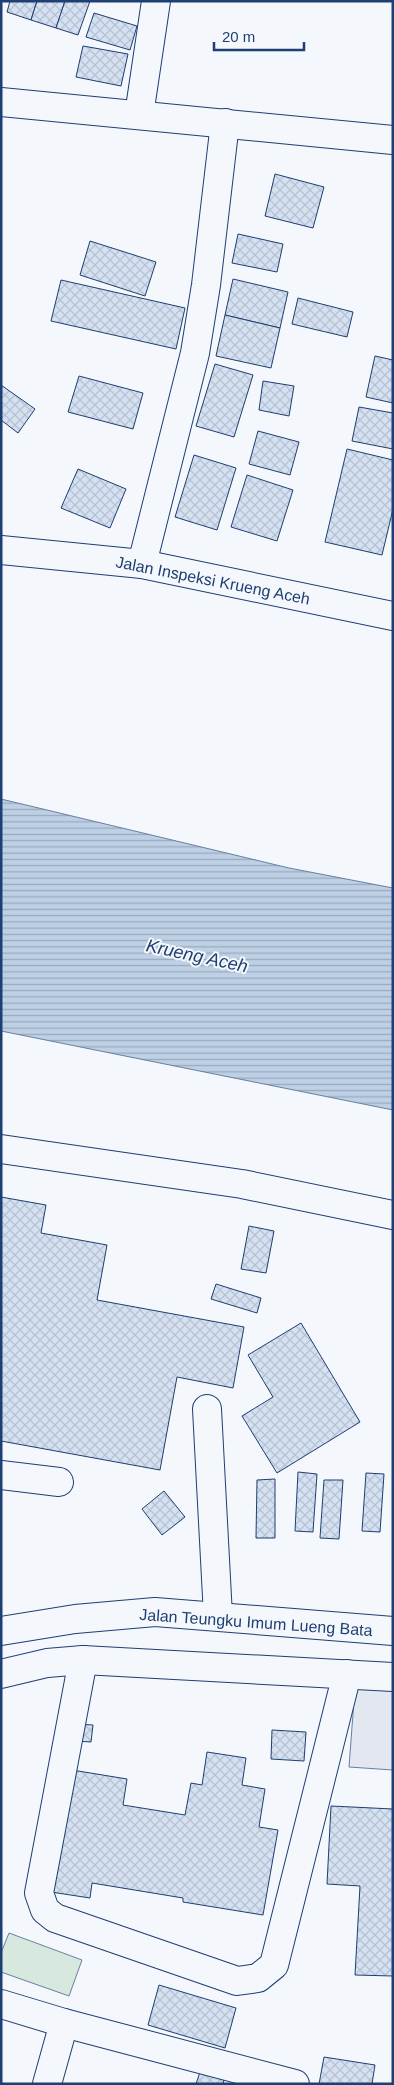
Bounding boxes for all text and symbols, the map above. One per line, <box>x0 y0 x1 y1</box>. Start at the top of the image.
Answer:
scale bar <box>214 20 304 52</box>
text: 20 m <box>222 28 255 45</box>
street label: Jalan Inspeksi Krueng Aceh <box>114 553 311 608</box>
water label: Krueng Aceh <box>144 935 250 977</box>
street label: Jalan Teungku Imum Lueng Bata <box>139 1606 373 1639</box>

